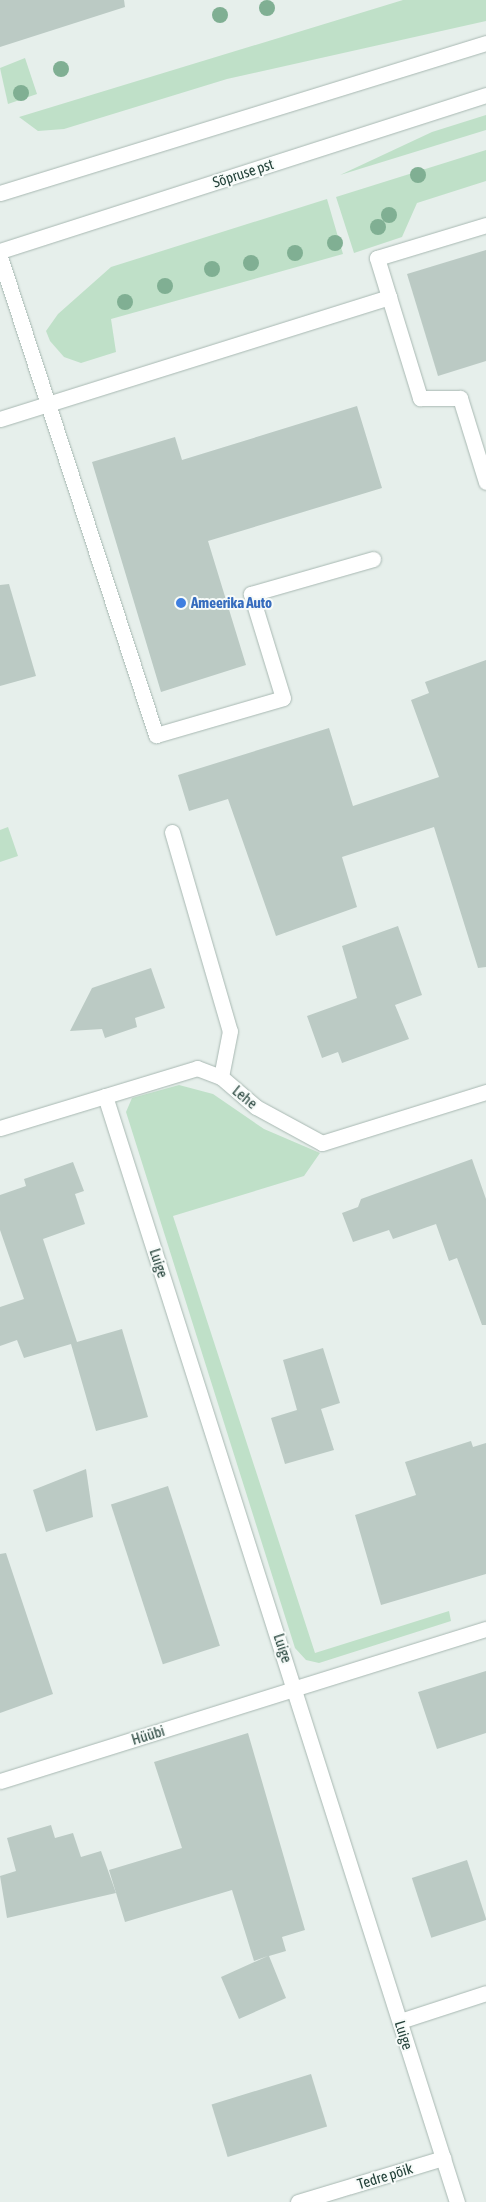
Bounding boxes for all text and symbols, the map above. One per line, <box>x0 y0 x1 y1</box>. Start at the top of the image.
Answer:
street label: Sõpruse pst <box>210 155 276 191</box>
place label: Ameerika Auto <box>191 594 272 612</box>
marker: Ameerika Auto <box>175 597 187 609</box>
street label: Lehe <box>229 1082 261 1112</box>
street label: Luige <box>146 1246 172 1280</box>
street label: Luige <box>270 1631 296 1665</box>
street label: Hüübi <box>129 1721 167 1749</box>
street label: Luige <box>391 2018 417 2052</box>
street label: Tedre põik <box>355 2159 415 2193</box>

